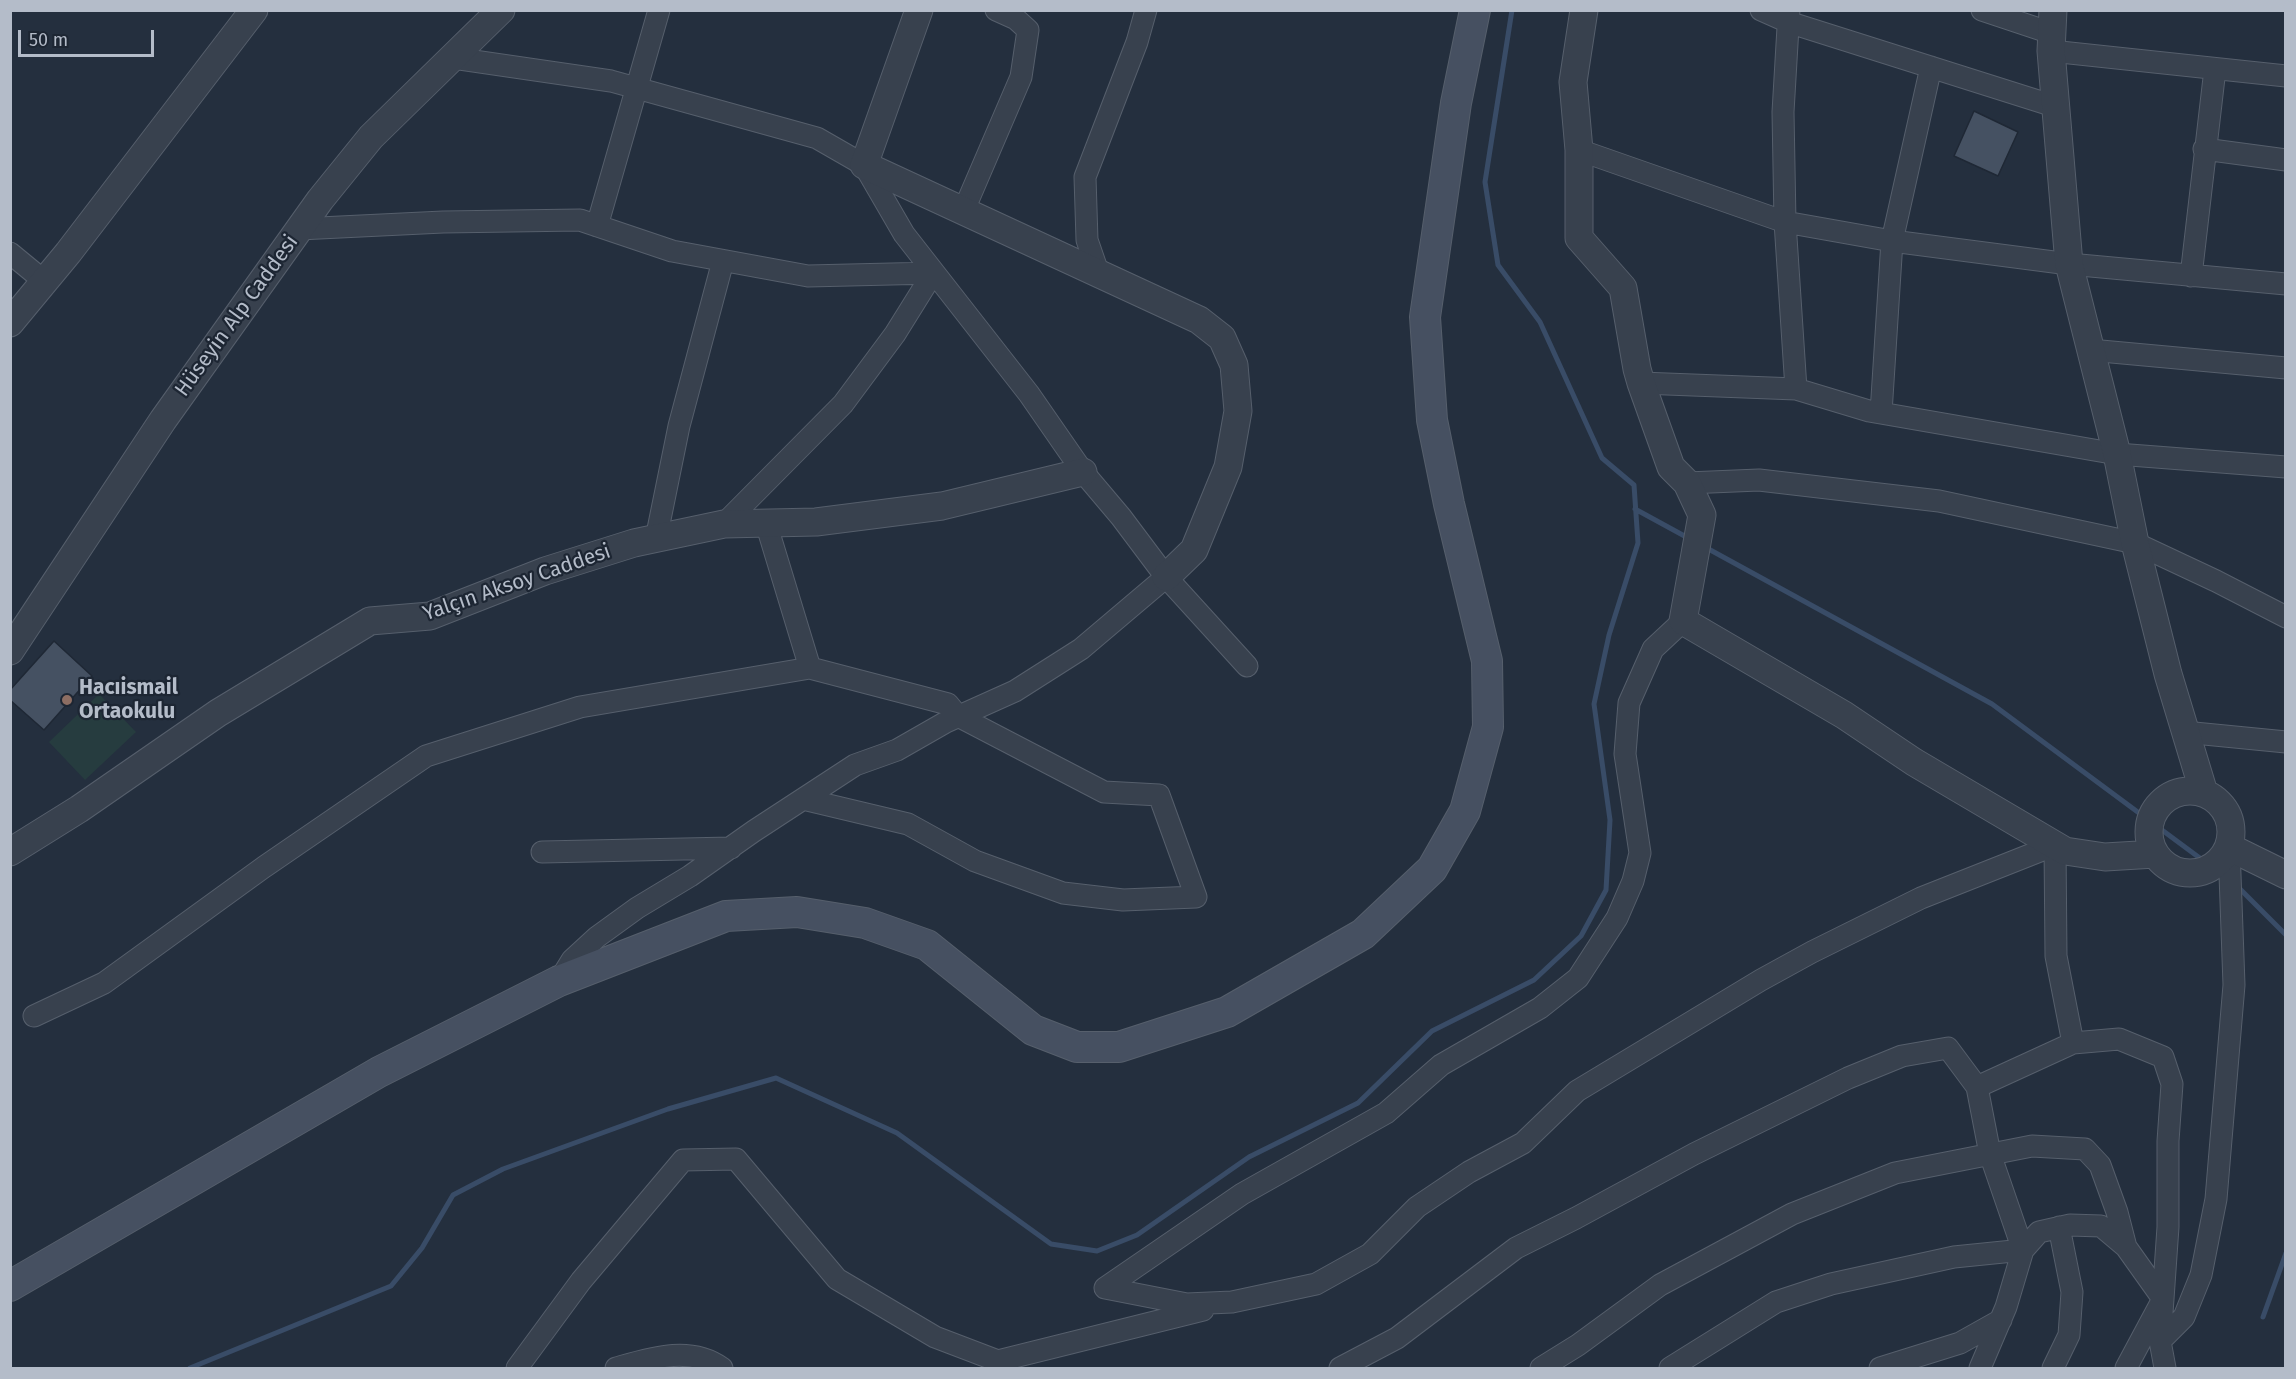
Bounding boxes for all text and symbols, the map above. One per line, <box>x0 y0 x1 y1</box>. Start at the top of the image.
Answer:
scale bar <box>21 18 158 56</box>
text: 50 m <box>29 29 68 51</box>
street label: Hüseyin Alp Caddesi <box>170 230 304 402</box>
street label: Yalçın Aksoy Caddesi <box>420 539 614 627</box>
place label: Hacıismail Ortaokulu <box>79 675 178 725</box>
marker: Hacıismail Ortaokulu <box>60 693 74 707</box>

